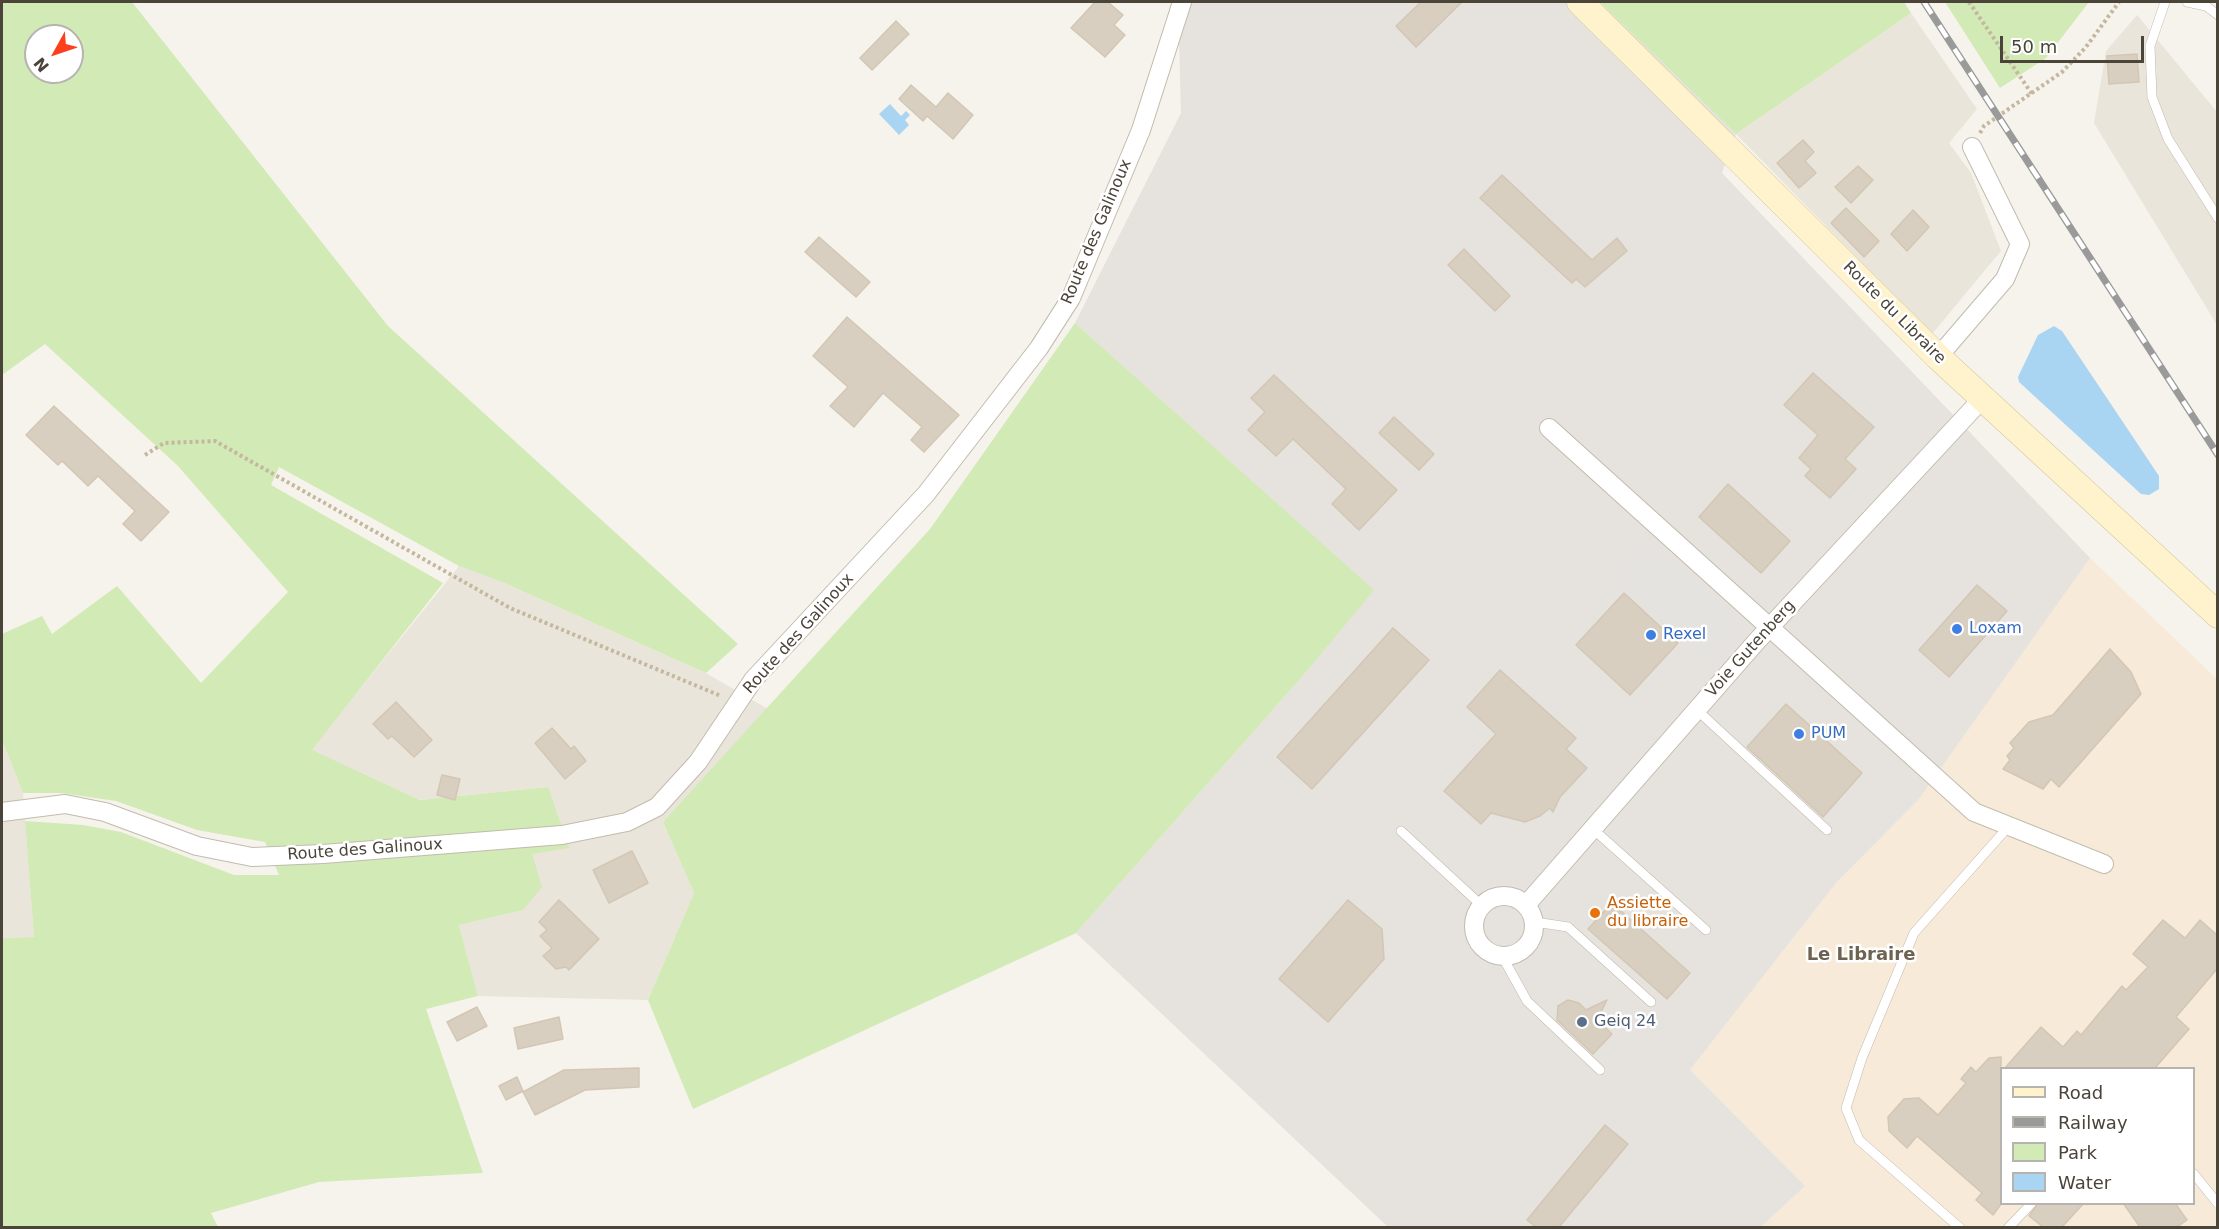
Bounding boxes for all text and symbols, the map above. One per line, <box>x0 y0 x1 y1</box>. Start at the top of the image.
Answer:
north arrow <box>24 24 84 84</box>
scale bar <box>2003 24 2147 62</box>
text: 50 m <box>2011 36 2057 57</box>
text: N <box>30 53 53 76</box>
street label: Route des Galinoux <box>1058 157 1136 307</box>
street label: Route du Libraire <box>1839 258 1949 368</box>
street label: Route des Galinoux <box>740 570 858 698</box>
street label: Voie Gutenberg <box>1702 596 1800 702</box>
place label: Loxam <box>1969 619 2022 639</box>
marker: Loxam <box>1950 622 1964 636</box>
place label: Rexel <box>1663 625 1706 645</box>
marker: Rexel <box>1644 628 1658 642</box>
place label: PUM <box>1811 724 1846 744</box>
marker: PUM <box>1792 727 1806 741</box>
street label: Route des Galinoux <box>287 835 443 865</box>
place label: Assiette du libraire <box>1607 894 1688 932</box>
marker: Assiette du libraire <box>1588 906 1602 920</box>
district label: Le Libraire <box>1807 944 1915 966</box>
place label: Geiq 24 <box>1594 1012 1656 1032</box>
marker: Geiq 24 <box>1575 1015 1589 1029</box>
legend <box>2000 1067 2195 1205</box>
text: Road <box>2058 1082 2103 1103</box>
text: Railway <box>2058 1112 2128 1133</box>
text: Park <box>2058 1142 2097 1163</box>
text: Water <box>2058 1172 2111 1193</box>

